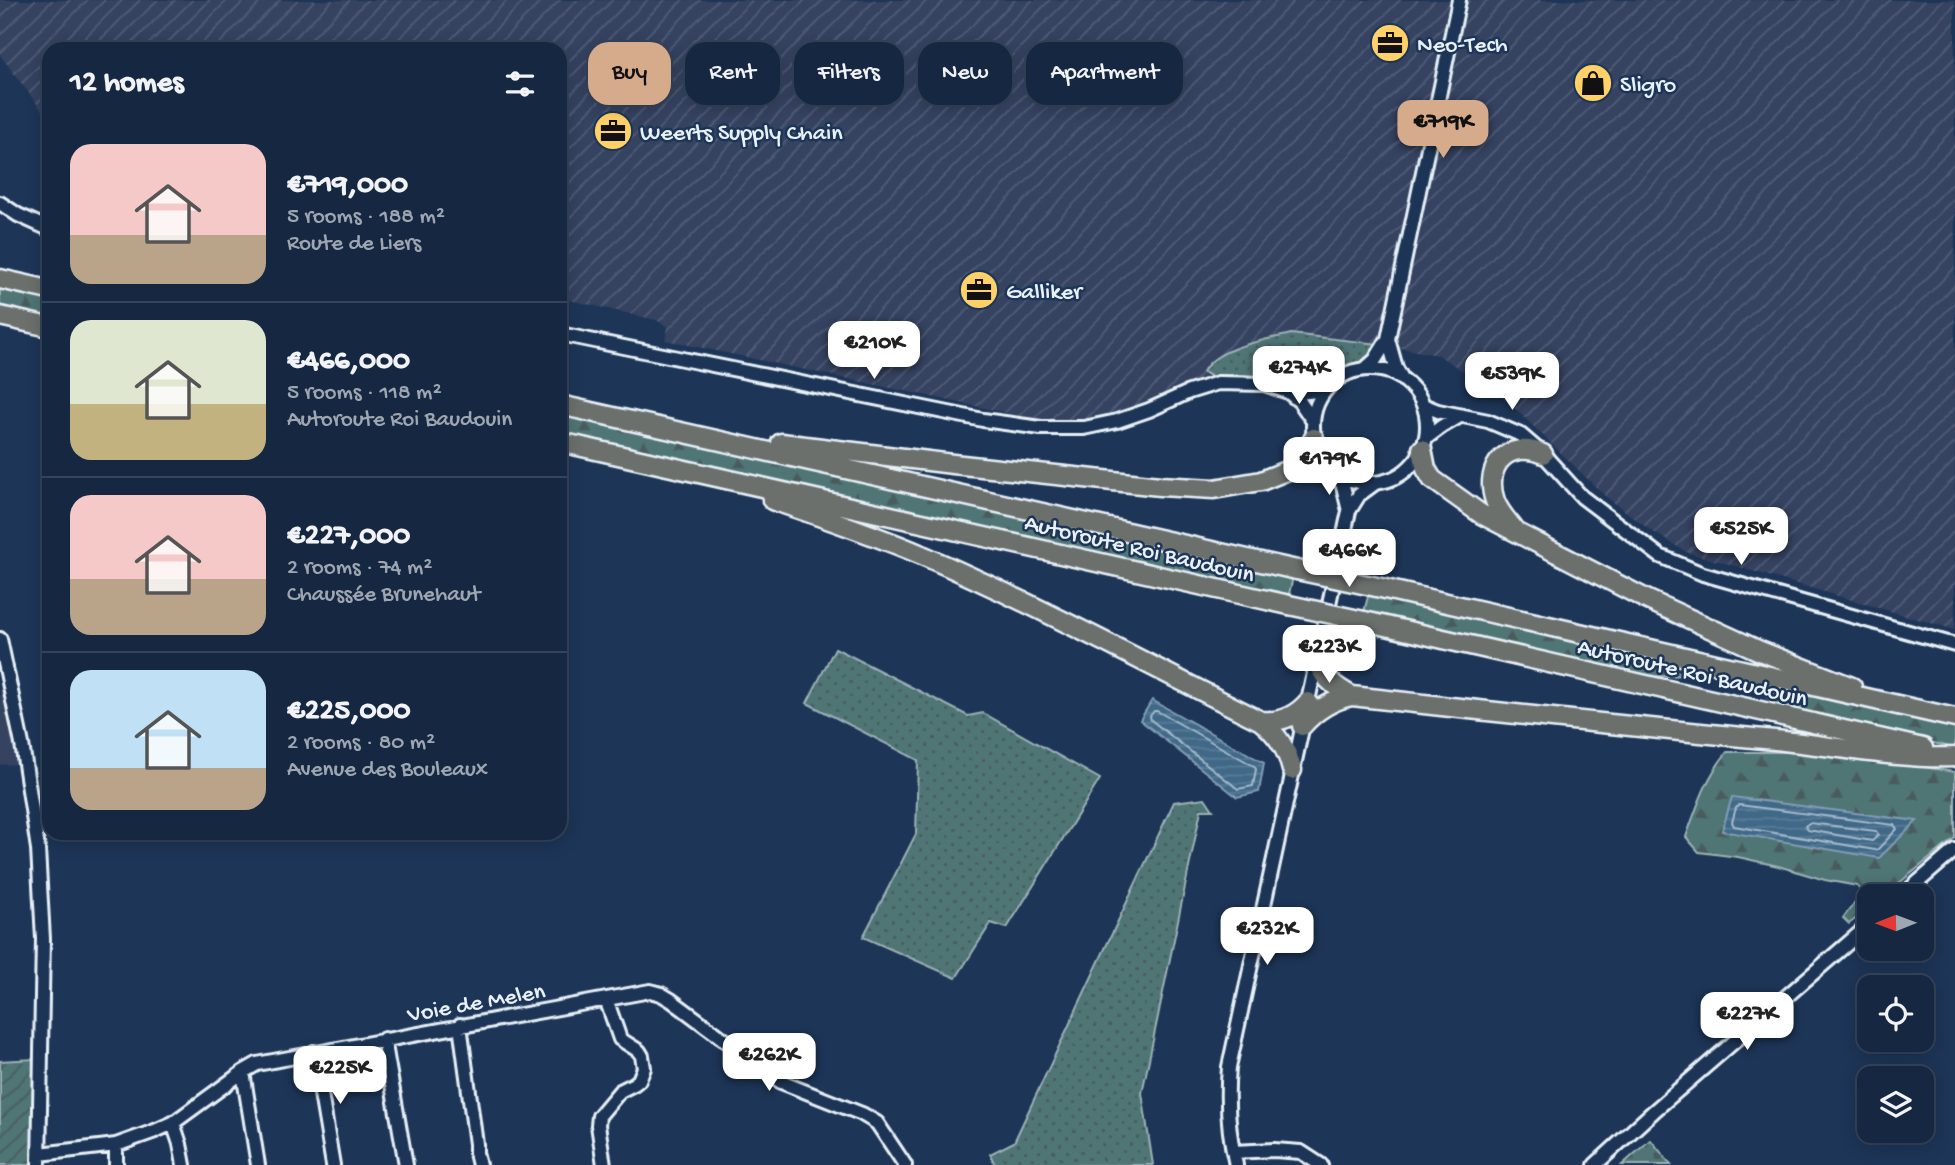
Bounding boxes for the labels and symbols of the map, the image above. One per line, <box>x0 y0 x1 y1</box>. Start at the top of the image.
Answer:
office icon: Neo-Tech <box>1369 22 1411 64</box>
place label: Neo-Tech <box>1417 32 1508 61</box>
shop icon: Sligro <box>1572 62 1614 104</box>
place label: Sligro <box>1620 72 1676 101</box>
pin: €719K <box>1394 100 1492 160</box>
office icon: Weerts Supply Chain <box>592 110 634 152</box>
place label: Weerts Supply Chain <box>640 120 843 149</box>
office icon: Galliker <box>958 269 1000 311</box>
place label: Galliker <box>1006 279 1084 308</box>
pin: €210K <box>825 322 923 381</box>
pin: €274K <box>1250 346 1348 406</box>
pin: €539K <box>1463 352 1561 412</box>
pin: €179K <box>1280 438 1378 497</box>
pin: €525K <box>1692 508 1790 567</box>
street label: Autoroute Roi Baudouin <box>1022 510 1257 591</box>
pin: €466K <box>1300 530 1398 589</box>
pin: €223K <box>1280 626 1378 685</box>
street label: Autoroute Roi Baudouin <box>1575 634 1810 715</box>
north arrow <box>1857 884 1934 961</box>
pin: €232K <box>1218 908 1316 967</box>
street label: Voie de Melen <box>404 978 548 1031</box>
pin: €227K <box>1698 992 1796 1052</box>
pin: €262K <box>720 1034 818 1093</box>
pin: €225K <box>291 1046 389 1106</box>

